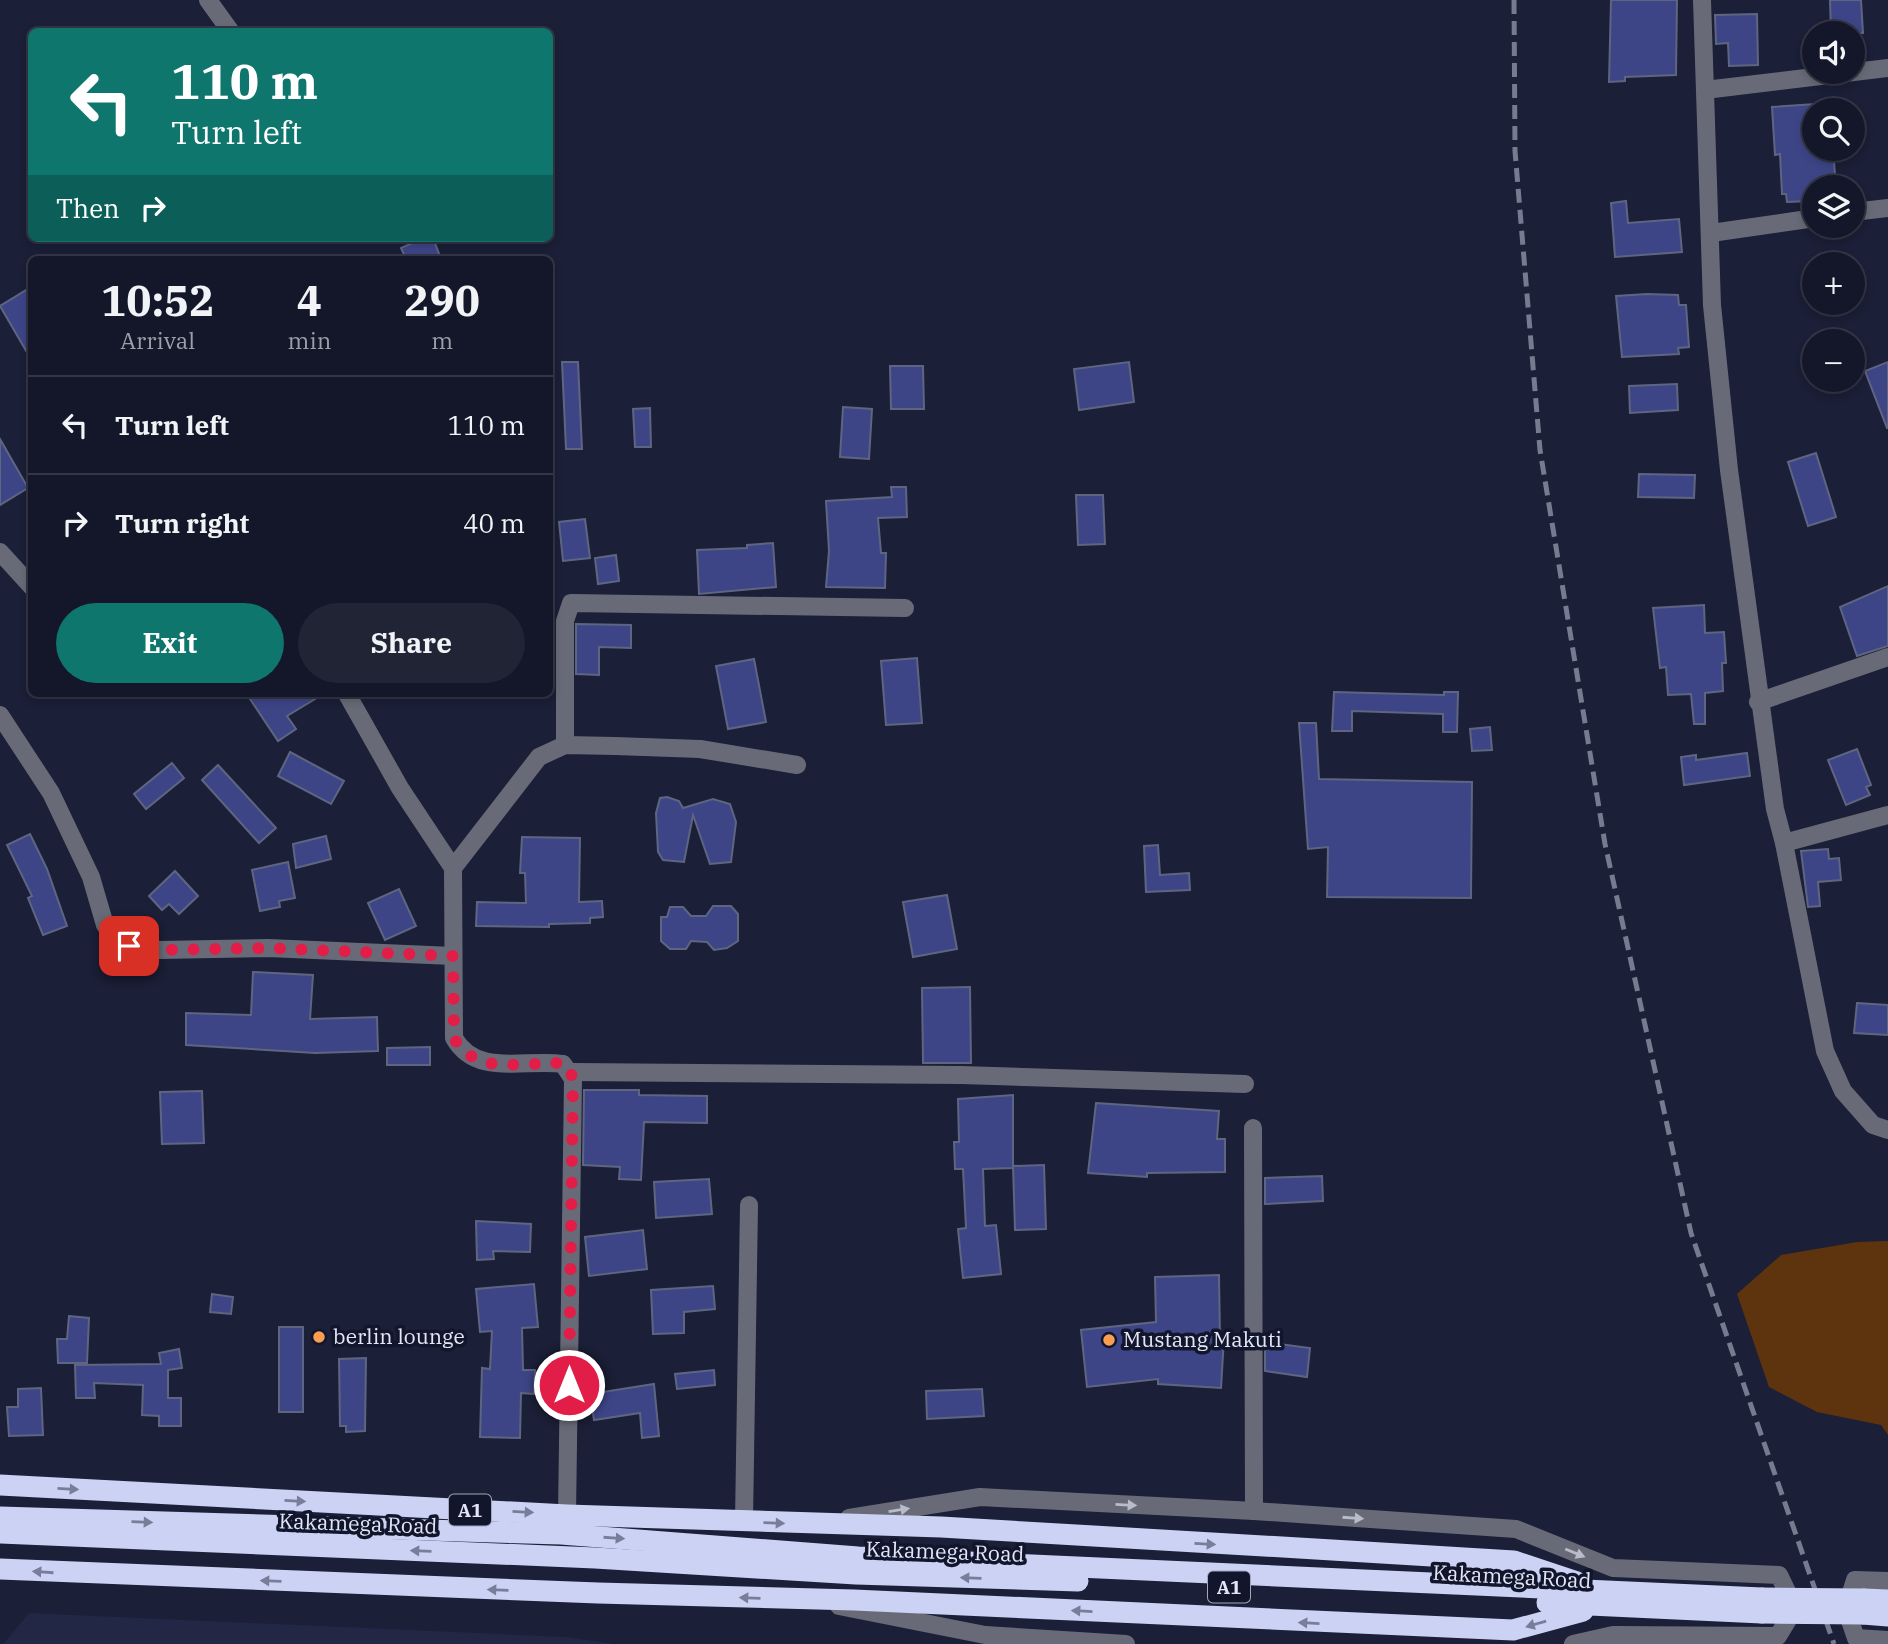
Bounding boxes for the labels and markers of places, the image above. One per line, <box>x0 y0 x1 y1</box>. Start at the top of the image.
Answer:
pin <box>99 916 159 976</box>
place label: berlin lounge <box>333 1322 465 1350</box>
place label: Mustang Makuti <box>1123 1325 1282 1353</box>
marker: berlin lounge <box>311 1329 327 1345</box>
marker: Mustang Makuti <box>1101 1332 1117 1348</box>

